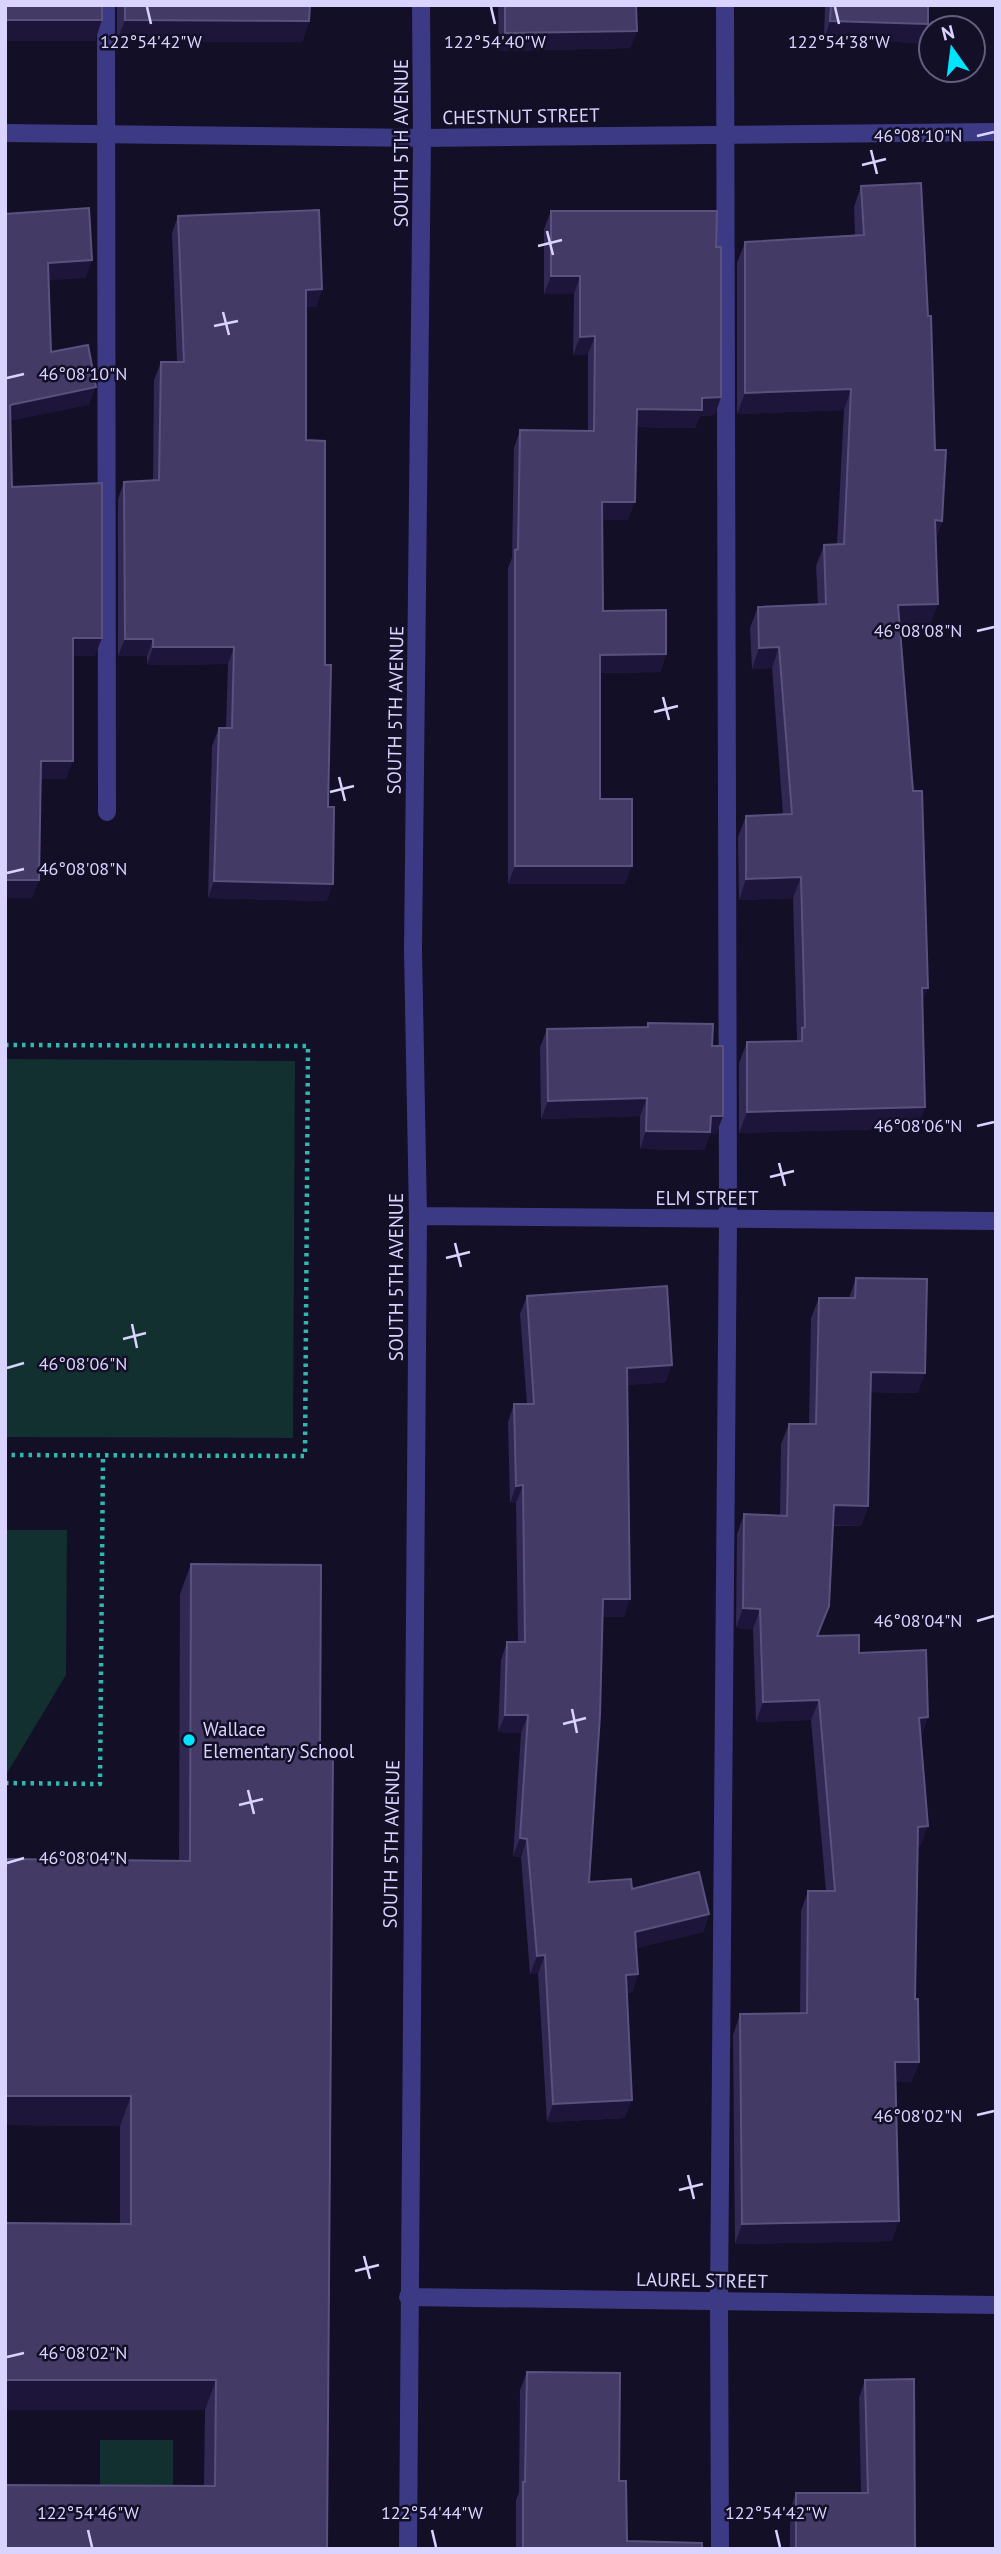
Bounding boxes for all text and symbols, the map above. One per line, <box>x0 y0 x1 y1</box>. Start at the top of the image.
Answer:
north arrow <box>917 14 987 84</box>
text: N <box>939 19 957 46</box>
text: 122°54'42"W <box>100 30 202 53</box>
text: 122°54'40"W <box>444 30 546 53</box>
text: 122°54'38"W <box>788 30 890 53</box>
street label: SOUTH 5TH AVENUE <box>389 59 413 227</box>
street label: CHESTNUT STREET <box>442 103 600 129</box>
text: 46°08'10"N <box>874 124 962 147</box>
text: 46°08'10"N <box>39 362 127 385</box>
text: 46°08'08"N <box>874 619 962 642</box>
street label: SOUTH 5TH AVENUE <box>382 626 408 794</box>
text: 46°08'08"N <box>39 857 127 880</box>
text: 46°08'06"N <box>874 1114 962 1137</box>
street label: ELM STREET <box>656 1186 759 1210</box>
street label: SOUTH 5TH AVENUE <box>384 1193 408 1361</box>
text: 46°08'06"N <box>39 1352 127 1375</box>
text: 46°08'04"N <box>874 1609 962 1632</box>
place label: Wallace Elementary School <box>203 1717 355 1763</box>
marker: Wallace Elementary School <box>181 1732 197 1748</box>
street label: SOUTH 5TH AVENUE <box>378 1760 404 1928</box>
text: 46°08'04"N <box>39 1846 127 1869</box>
text: 46°08'02"N <box>874 2104 962 2127</box>
street label: LAUREL STREET <box>636 2267 769 2293</box>
text: 46°08'02"N <box>39 2341 127 2364</box>
text: 122°54'46"W <box>37 2501 139 2524</box>
text: 122°54'44"W <box>381 2501 483 2524</box>
text: 122°54'42"W <box>725 2501 827 2524</box>

